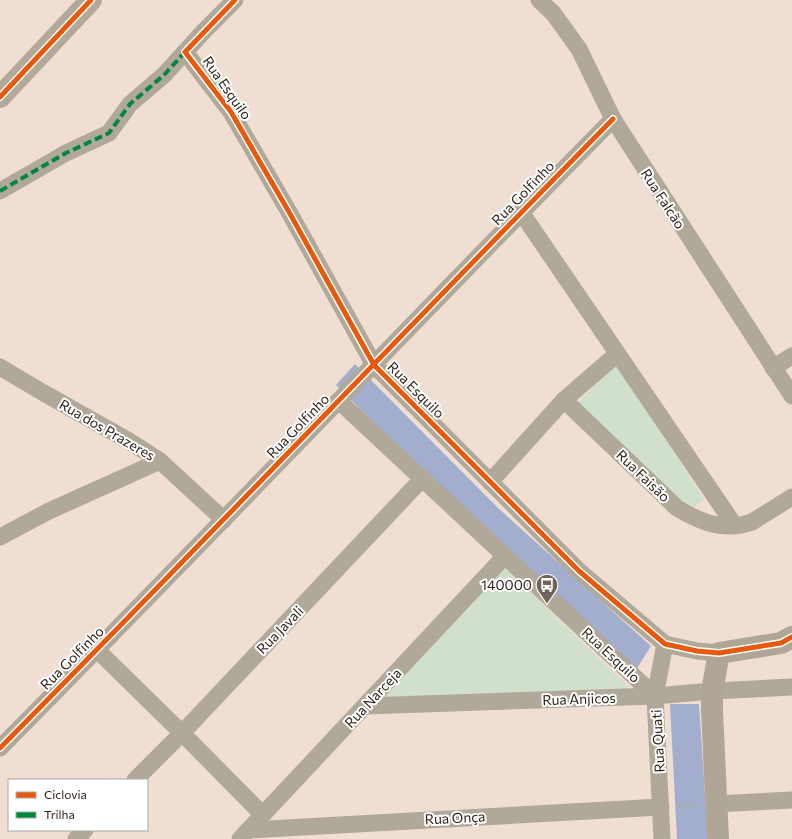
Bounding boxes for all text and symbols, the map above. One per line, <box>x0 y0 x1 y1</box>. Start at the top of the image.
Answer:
street label: Rua Esquilo <box>199 53 255 123</box>
street label: Rua Golfinho <box>488 157 558 228</box>
street label: Rua Falcão <box>638 165 689 232</box>
street label: Rua Esquilo <box>384 358 448 422</box>
street label: Rua Golfinho <box>263 390 333 461</box>
street label: Rua dos Prazeres <box>56 395 158 464</box>
street label: Rua Faisão <box>613 446 674 505</box>
bus stop icon: 140000 <box>534 572 560 605</box>
place label: 140000 <box>481 576 532 593</box>
street label: Rua Javali <box>253 602 307 657</box>
street label: Rua Golfinho <box>36 622 107 693</box>
street label: Rua Esquilo <box>579 623 644 686</box>
street label: Rua Narceja <box>341 664 405 731</box>
street label: Rua Anjicos <box>542 689 616 708</box>
street label: Rua Quati <box>647 709 668 773</box>
legend <box>8 779 148 831</box>
text: Ciclovia <box>44 787 87 801</box>
text: Trilha <box>44 807 75 821</box>
street label: Rua Onça <box>424 807 486 828</box>

